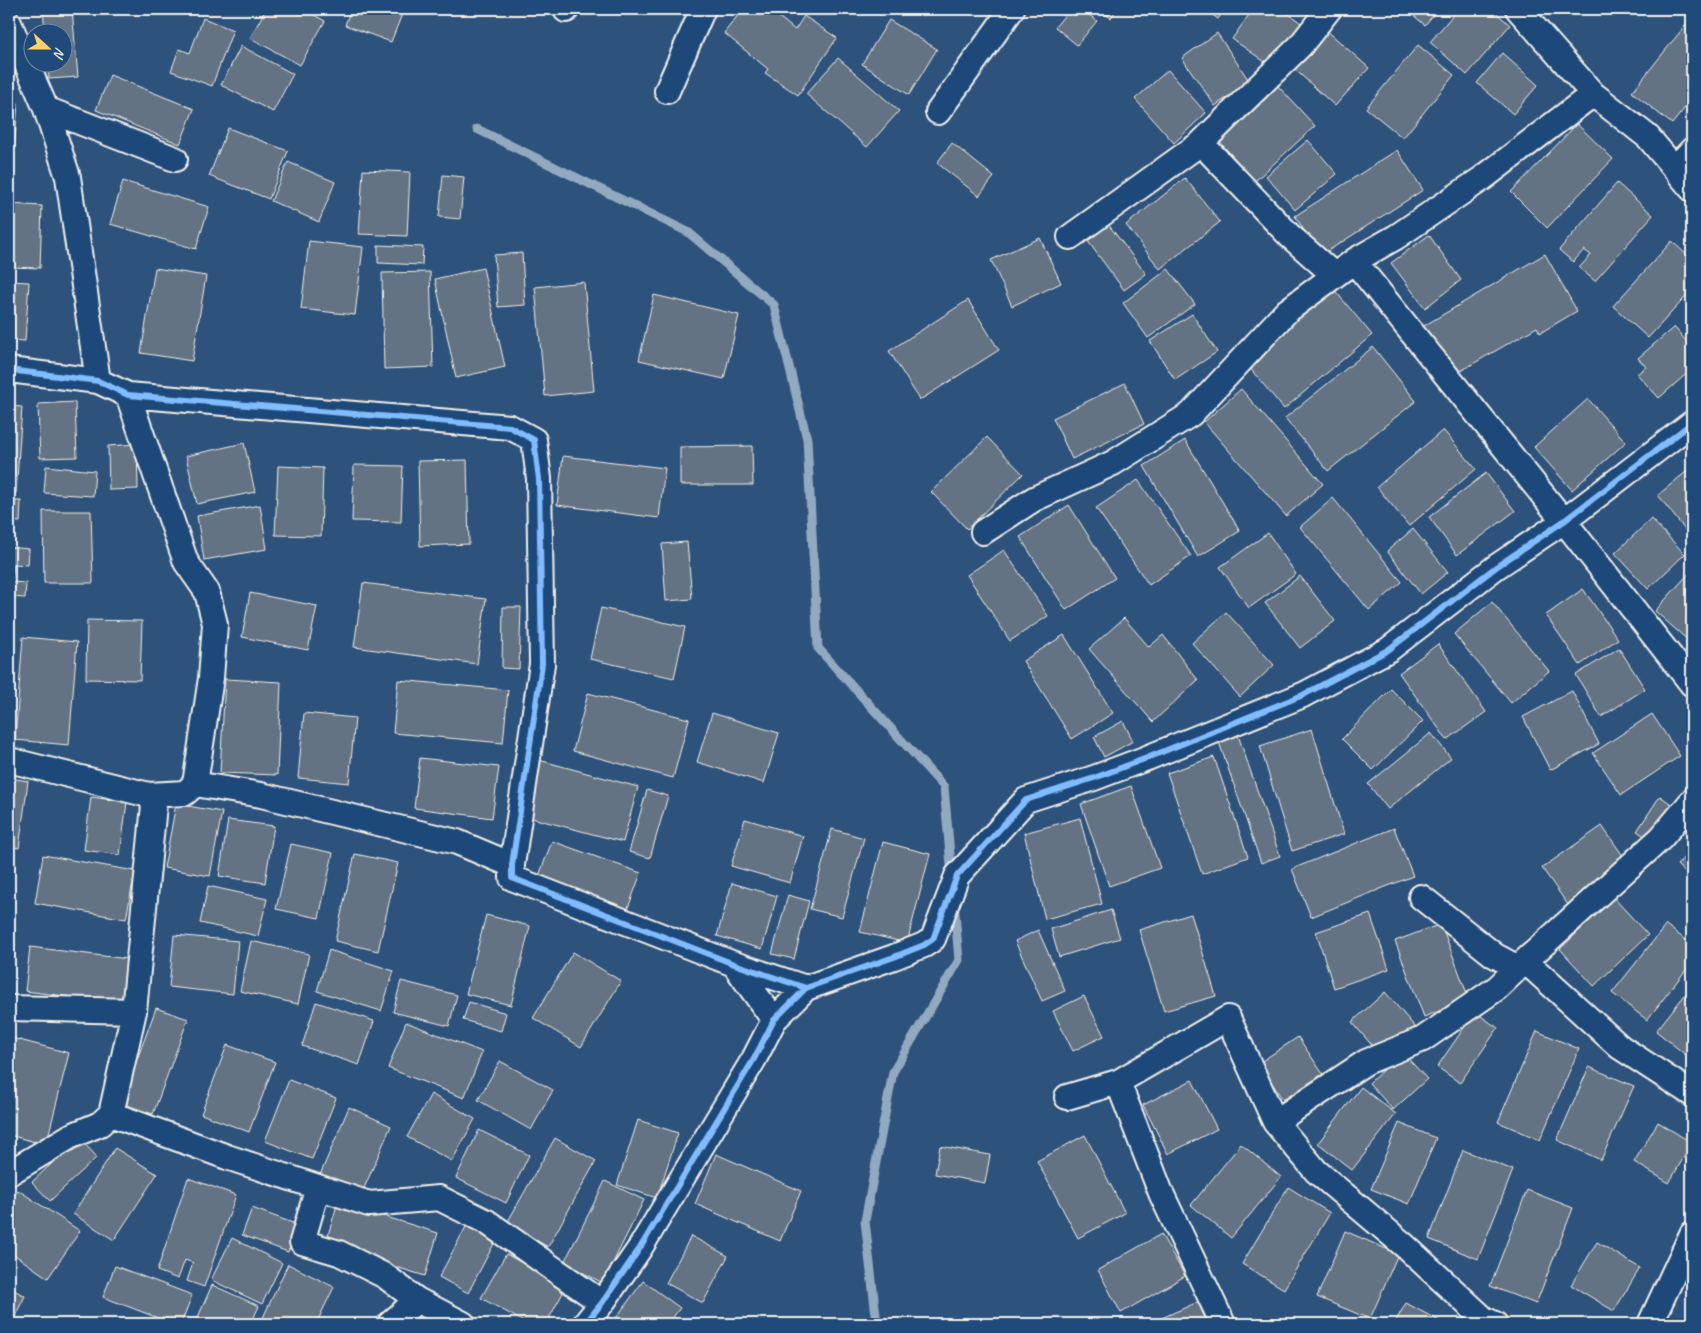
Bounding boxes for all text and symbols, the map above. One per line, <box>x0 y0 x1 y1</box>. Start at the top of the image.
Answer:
north arrow <box>22 22 72 72</box>
text: N <box>49 45 69 62</box>

